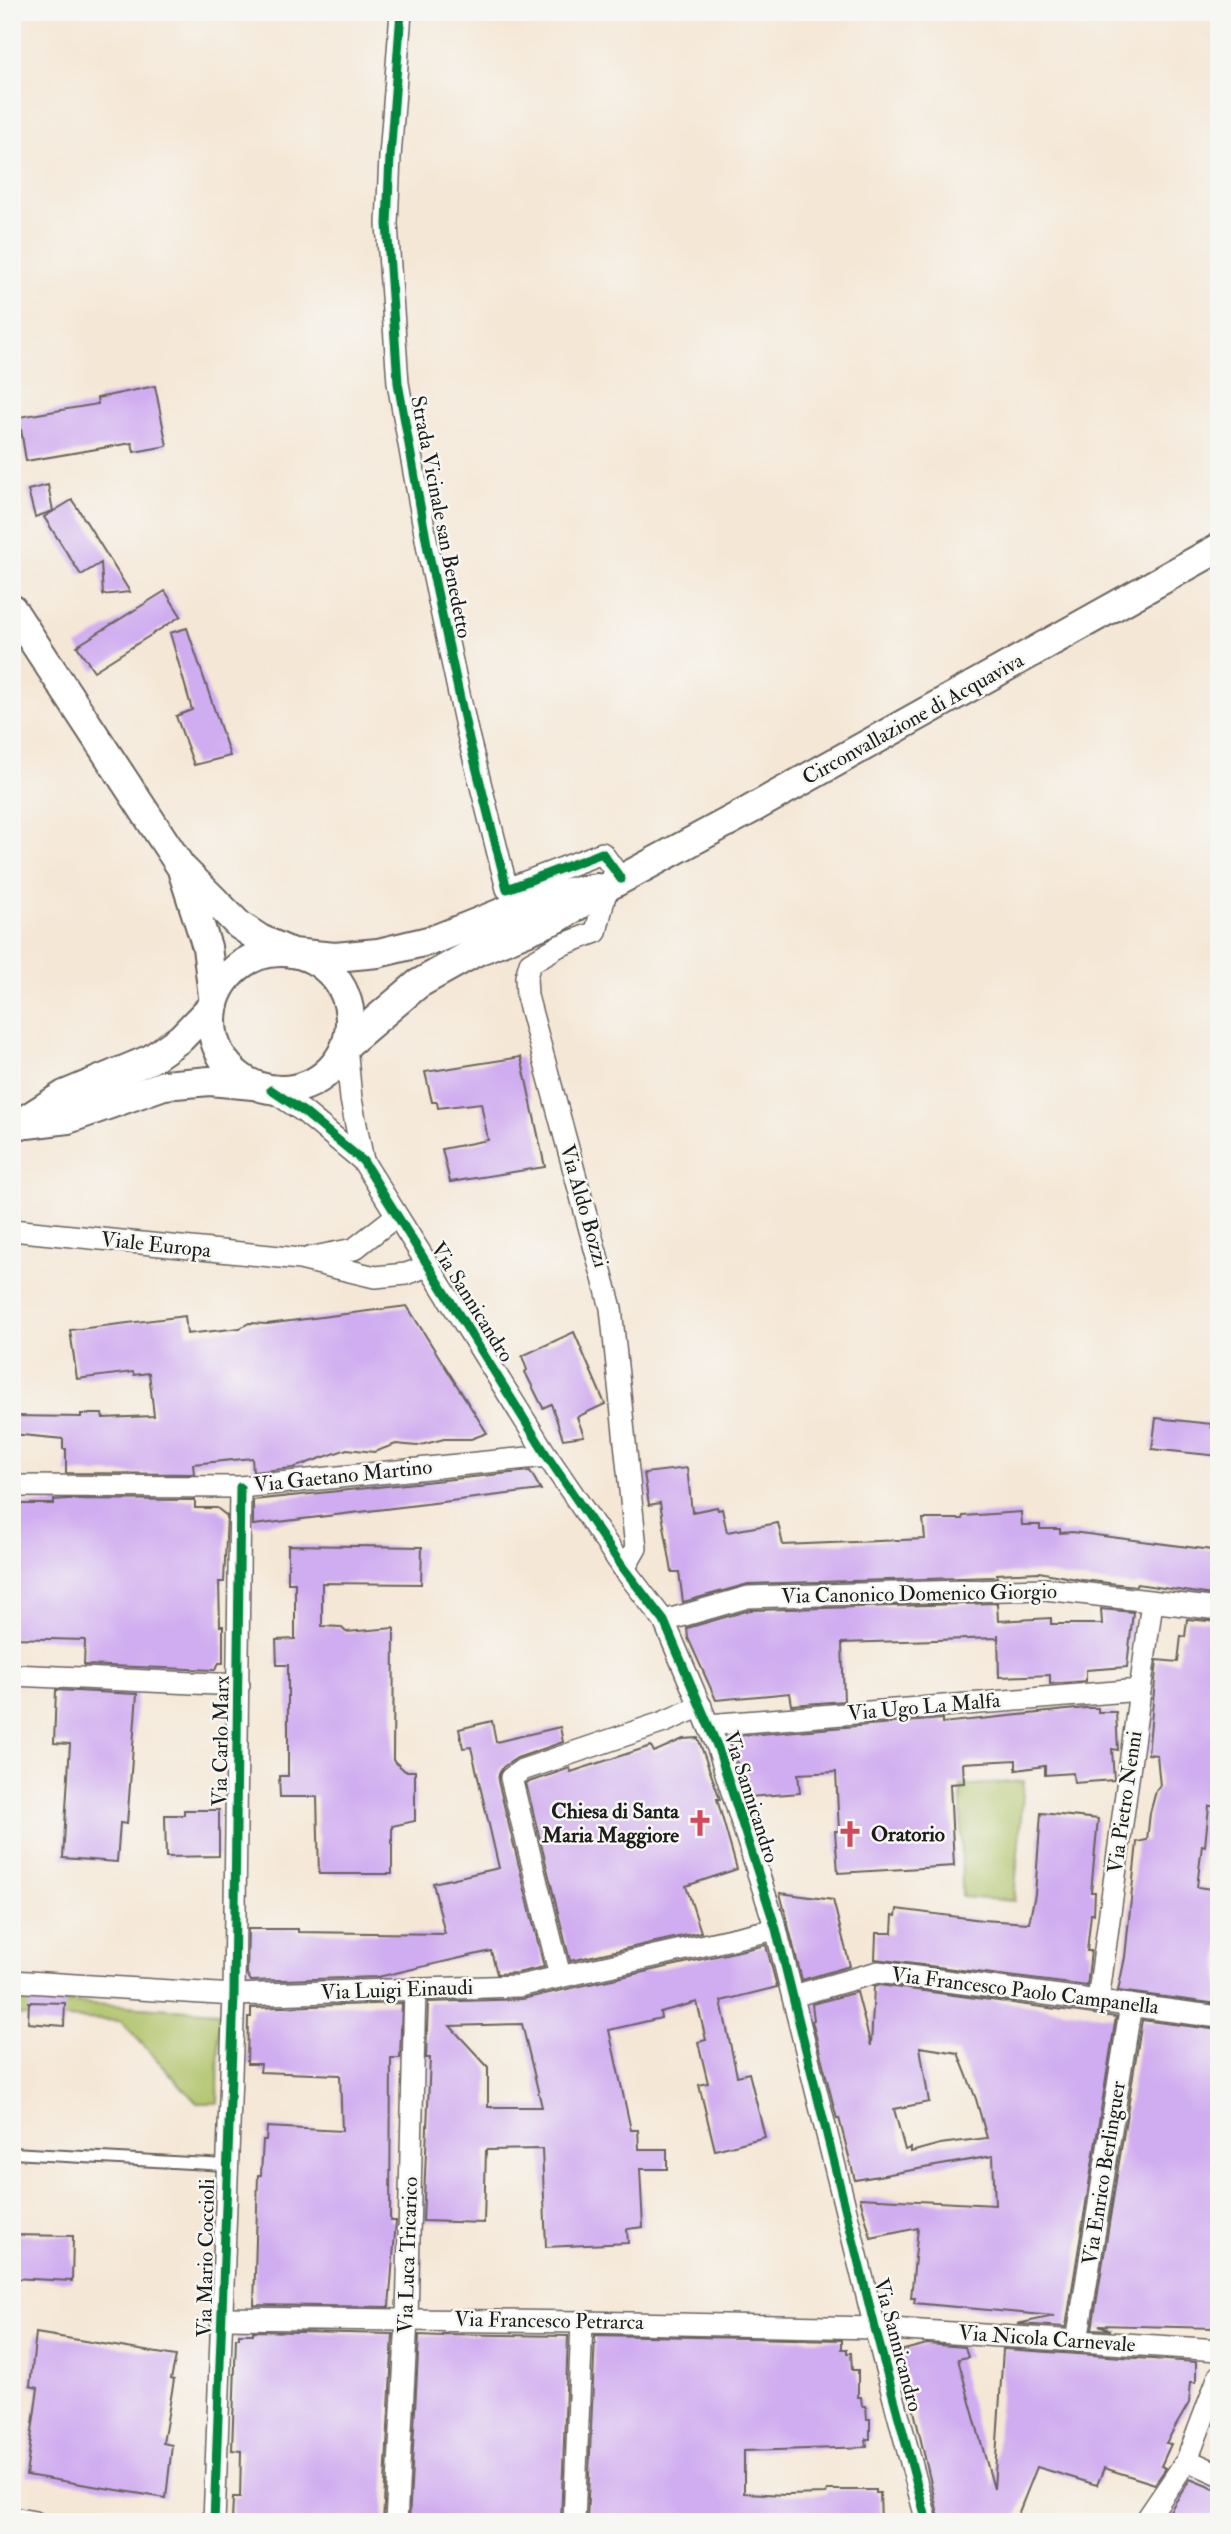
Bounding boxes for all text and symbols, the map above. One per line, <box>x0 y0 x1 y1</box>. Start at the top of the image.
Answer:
street label: Strada Vicinale san Benedetto <box>404 393 478 641</box>
street label: Circonvallazione di Acquaviva <box>798 647 1029 791</box>
street label: Via Aldo Bozzi <box>554 1141 615 1271</box>
street label: Viale Europa <box>100 1226 213 1264</box>
street label: Via Sannicandro <box>424 1237 520 1367</box>
street label: Via Gaetano Martino <box>253 1453 433 1499</box>
street label: Via Canonico Domenico Giorgio <box>781 1578 1057 1610</box>
street label: Via Carlo Marx <box>206 1675 236 1807</box>
street label: Via Ugo La Malfa <box>847 1687 1002 1727</box>
street label: Via Sannicandro <box>717 1728 785 1866</box>
street label: Via Pietro Nenni <box>1102 1729 1148 1875</box>
place label: Chiesa di Santa Maria Maggiore <box>541 1798 680 1849</box>
church icon: Chiesa di Santa Maria Maggiore <box>685 1808 715 1838</box>
church icon: Oratorio <box>835 1819 865 1849</box>
place label: Oratorio <box>871 1821 945 1848</box>
street label: Via Francesco Paolo Campanella <box>890 1961 1161 2021</box>
street label: Via Luigi Einaudi <box>320 1974 474 2006</box>
street label: Via Enrico Berlinguer <box>1076 2079 1132 2267</box>
street label: Via Luca Tricarico <box>392 2176 424 2334</box>
street label: Via Mario Coccioli <box>191 2178 221 2338</box>
street label: Via Sannicandro <box>867 2275 929 2415</box>
street label: Via Francesco Petrarca <box>454 2306 644 2336</box>
street label: Via Nicola Carnevale <box>958 2319 1137 2359</box>

